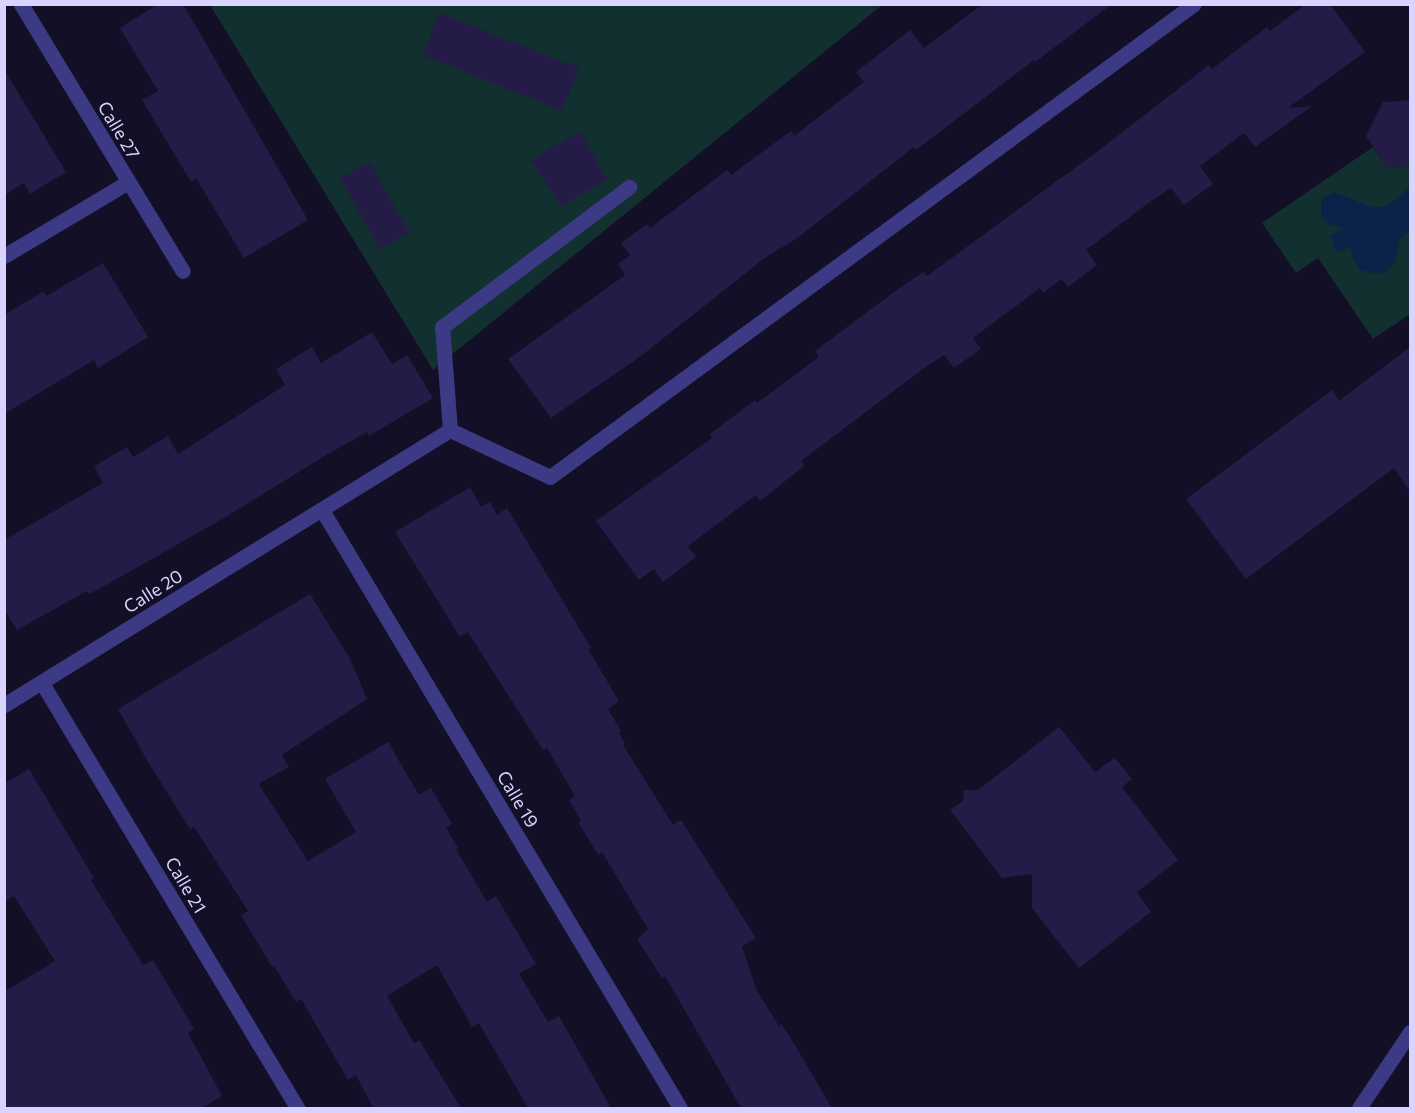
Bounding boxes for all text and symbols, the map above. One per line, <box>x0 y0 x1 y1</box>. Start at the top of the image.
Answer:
street label: Calle 27 <box>93 97 145 163</box>
street label: Calle 20 <box>120 564 186 618</box>
street label: Calle 19 <box>493 767 543 831</box>
street label: Calle 21 <box>161 853 211 917</box>

